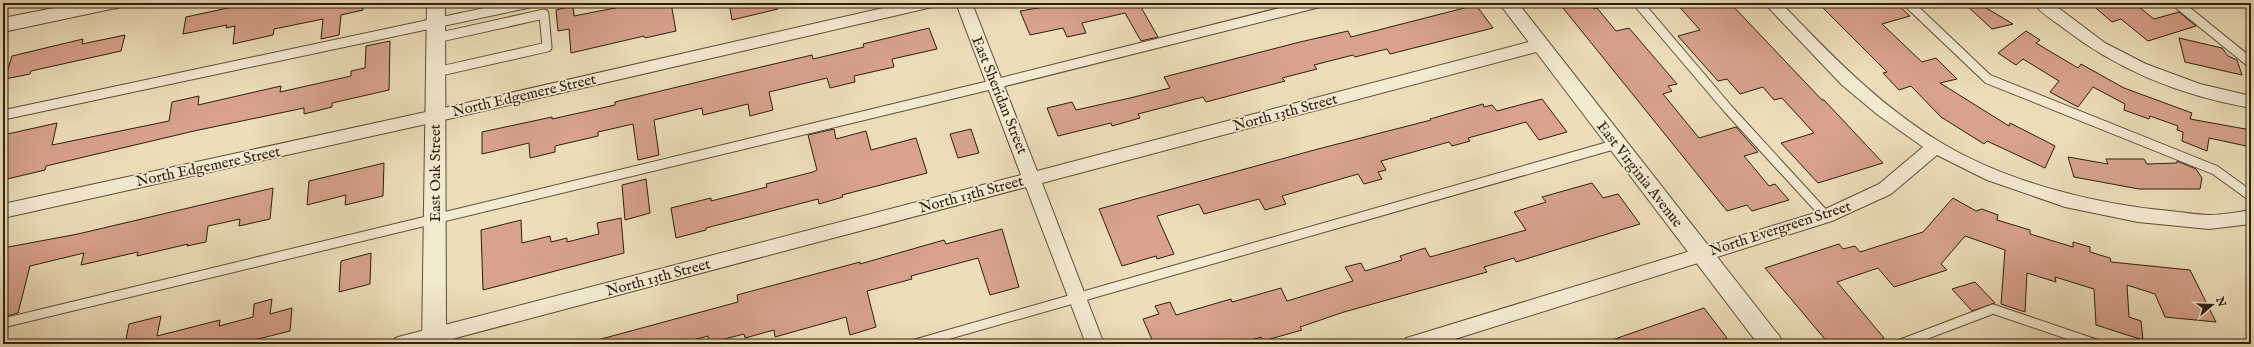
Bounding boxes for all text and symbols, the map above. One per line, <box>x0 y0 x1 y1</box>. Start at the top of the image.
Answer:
street label: East Sheridan Street <box>967 33 1032 157</box>
street label: North Edgemere Street <box>450 70 598 121</box>
street label: North 13th Street <box>1231 89 1339 136</box>
street label: East Virginia Avenue <box>1592 117 1687 231</box>
street label: East Oak Street <box>426 124 445 222</box>
street label: North Edgemere Street <box>134 142 282 191</box>
street label: North 13th Street <box>917 171 1025 218</box>
street label: North Evergreen Street <box>1707 197 1853 260</box>
street label: North 13th Street <box>604 254 712 301</box>
north arrow <box>2192 285 2232 325</box>
text: N <box>2212 294 2229 309</box>

